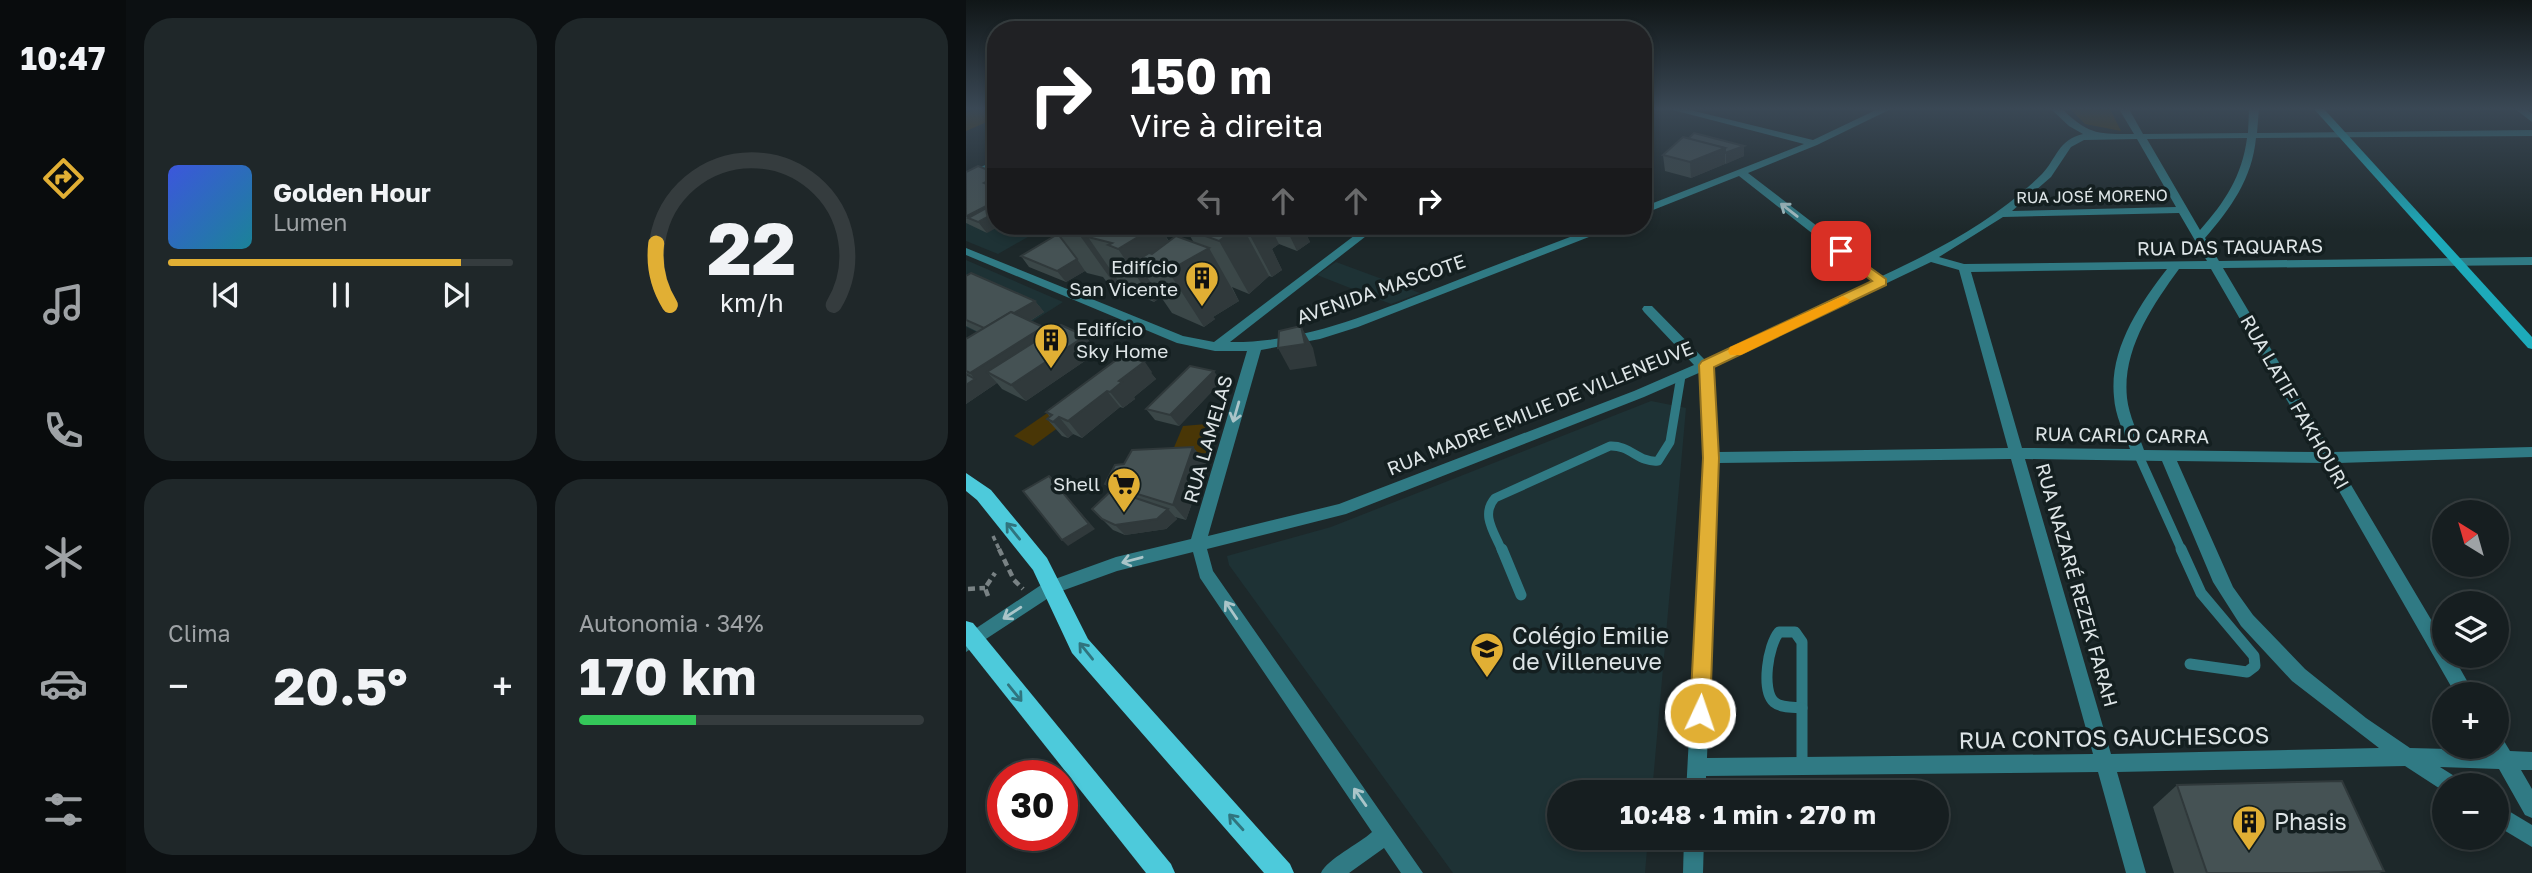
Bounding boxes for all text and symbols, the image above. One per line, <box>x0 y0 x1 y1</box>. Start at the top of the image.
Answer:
text: 10:47 <box>21 39 105 77</box>
text: 150 m <box>1130 46 1272 105</box>
icon: right <box>1015 49 1106 140</box>
text: Vire à direita <box>1130 106 1323 144</box>
icon: directions <box>39 154 88 203</box>
text: Golden Hour <box>273 177 431 208</box>
icon: left <box>1191 182 1229 220</box>
icon: ahead <box>1264 182 1302 220</box>
icon: ahead <box>1337 182 1375 220</box>
icon: right <box>1410 182 1448 220</box>
street label: RUA JOSÉ MORENO <box>2016 185 2168 207</box>
one-way arrow <box>1780 203 1799 218</box>
text: 22 <box>707 205 796 292</box>
text: Lumen <box>273 208 347 236</box>
pin <box>1811 221 1871 281</box>
icon: arrive <box>1822 232 1860 270</box>
street label: RUA DAS TAQUARAS <box>2137 233 2323 260</box>
street label: AVENIDA MASCOTE <box>1293 249 1468 328</box>
place label: Edifício San Vicente <box>1069 255 1178 300</box>
building icon: Edifício San Vicente <box>1183 259 1221 308</box>
icon: previous <box>207 276 245 314</box>
icon: pause <box>322 276 360 314</box>
icon: next <box>437 276 475 314</box>
icon: music <box>39 280 88 329</box>
text: km/h <box>720 287 783 318</box>
street label: RUA LATIF FAKHOURI <box>2236 311 2355 493</box>
place label: Edifício Sky Home <box>1076 317 1168 362</box>
building icon: Edifício Sky Home <box>1032 321 1070 370</box>
street label: RUA MADRE EMILIE DE VILLENEUVE <box>1383 335 1696 480</box>
street label: RUA LAMELAS <box>1178 372 1237 505</box>
one-way arrow <box>1228 401 1241 423</box>
icon: phone <box>39 406 88 455</box>
street label: RUA CARLO CARRA <box>2035 421 2210 448</box>
street label: RUA NAZARÉ REZEK FARAH <box>2032 460 2123 709</box>
supermarket icon: Shell <box>1105 465 1143 514</box>
place label: Shell <box>1053 472 1100 495</box>
north arrow <box>2432 500 2510 578</box>
map controls <box>2432 500 2509 850</box>
one-way arrow <box>1005 523 1021 541</box>
icon: climate <box>39 533 88 582</box>
one-way arrow <box>1121 554 1143 567</box>
button: layers <box>2432 591 2509 668</box>
one-way arrow <box>1224 601 1238 620</box>
one-way arrow <box>1003 606 1022 621</box>
text: Autonomia · 34% <box>579 609 764 637</box>
text: Clima <box>168 619 231 647</box>
place label: Colégio Emilie de Villeneuve <box>1512 621 1669 675</box>
school or university icon: Colégio Emilie de Villeneuve <box>1468 630 1506 679</box>
one-way arrow <box>1078 643 1093 661</box>
text: 170 km <box>579 644 757 706</box>
text: 20.5° <box>273 654 408 716</box>
icon: car <box>39 659 88 708</box>
text: − <box>168 663 189 708</box>
text: + <box>492 663 513 708</box>
position arrow <box>1663 676 1737 750</box>
button: + <box>2432 682 2509 759</box>
one-way arrow <box>1007 684 1022 702</box>
street label: RUA CONTOS GAUCHESCOS <box>1958 720 2270 754</box>
speed limit sign: 30 <box>987 760 1078 851</box>
button: − <box>2432 773 2509 850</box>
icon: filters <box>39 785 88 834</box>
one-way arrow <box>1353 788 1367 807</box>
text: 10:48 · 1 min · 270 m <box>1620 799 1876 830</box>
building icon: Phasis <box>2230 803 2268 852</box>
place label: Phasis <box>2274 807 2347 835</box>
one-way arrow <box>1228 813 1244 831</box>

